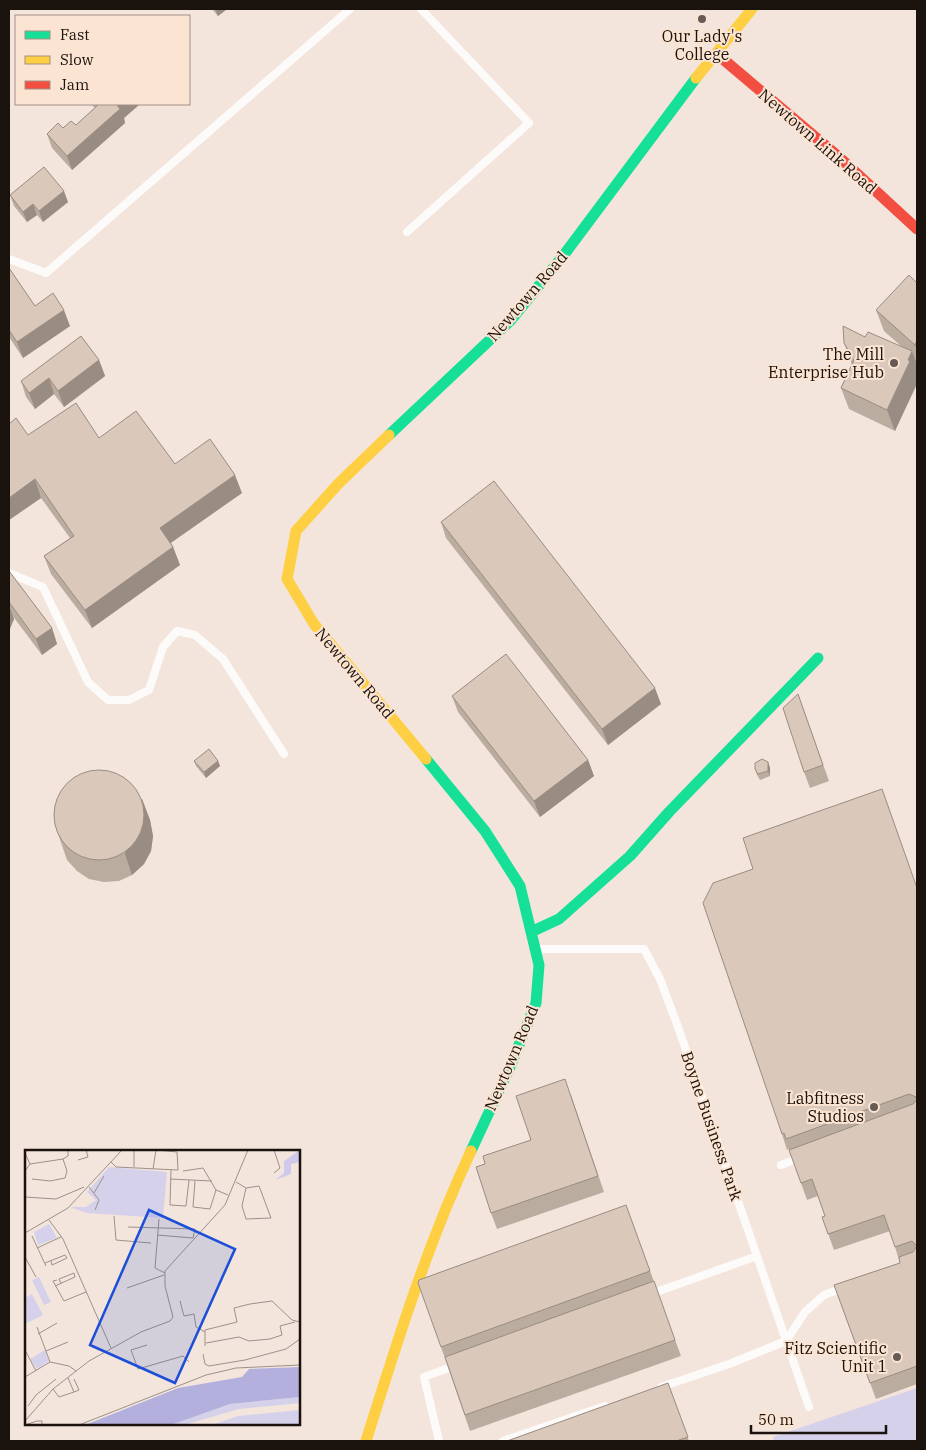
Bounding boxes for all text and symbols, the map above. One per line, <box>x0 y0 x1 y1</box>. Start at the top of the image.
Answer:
marker: Our Lady's College <box>696 13 708 25</box>
legend <box>15 15 190 105</box>
text: Fast <box>60 25 90 44</box>
place label: Our Lady's College <box>662 26 742 64</box>
text: Slow <box>60 50 94 69</box>
text: Jam <box>60 75 89 94</box>
street label: Newtown Link Road <box>755 84 881 198</box>
street label: Newtown Road <box>483 247 572 345</box>
place label: The Mill Enterprise Hub <box>768 344 884 382</box>
marker: The Mill Enterprise Hub <box>888 357 900 369</box>
street label: Newtown Road <box>311 623 399 723</box>
street label: Newtown Road <box>480 1002 542 1114</box>
street label: Boyne Business Park <box>677 1049 747 1204</box>
place label: Labfitness Studios <box>786 1088 864 1126</box>
marker: Labfitness Studios <box>868 1101 880 1113</box>
inset map <box>25 1150 300 1425</box>
place label: Fitz Scientific Unit 1 <box>784 1338 887 1376</box>
marker: Fitz Scientific Unit 1 <box>891 1351 903 1363</box>
scale bar <box>751 1402 886 1434</box>
text: 50 m <box>758 1410 794 1429</box>

